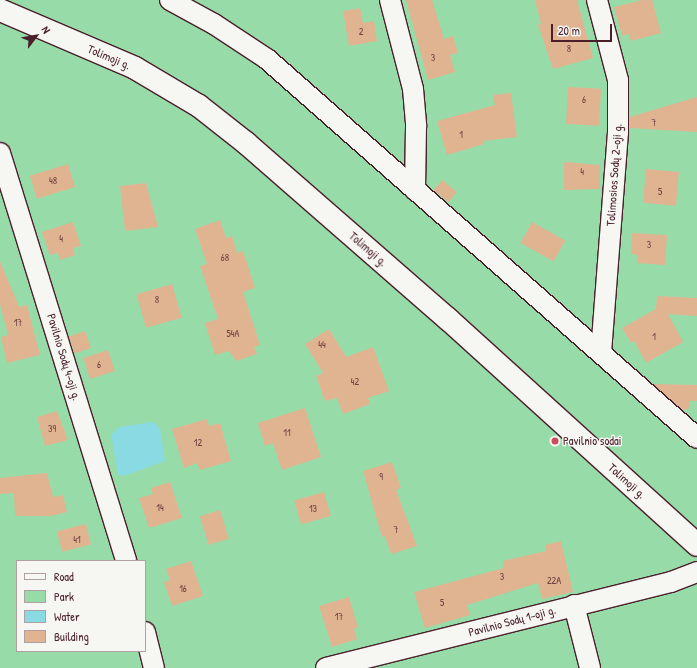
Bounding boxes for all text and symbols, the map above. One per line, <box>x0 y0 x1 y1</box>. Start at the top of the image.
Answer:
north arrow <box>16 16 56 56</box>
scale bar <box>553 16 614 42</box>
text: 20 m <box>558 22 580 39</box>
text: N <box>39 23 54 36</box>
house number: 2 <box>359 26 363 38</box>
street label: Tolimoji g. <box>85 41 133 73</box>
house number: 8 <box>567 43 571 55</box>
house number: 3 <box>431 52 435 64</box>
house number: 6 <box>582 94 586 106</box>
house number: 7 <box>652 117 656 129</box>
street label: Tolimosios Sodų 2-oji g. <box>603 123 625 227</box>
house number: 1 <box>459 129 463 141</box>
house number: 4 <box>580 166 584 178</box>
house number: 48 <box>49 175 57 187</box>
house number: 5 <box>658 186 662 198</box>
street label: Tolimoji g. <box>346 229 390 269</box>
house number: 4 <box>59 233 63 245</box>
house number: 3 <box>647 239 651 251</box>
house number: 68 <box>221 252 229 264</box>
house number: 8 <box>155 294 159 306</box>
street label: Pavilnio Sodų 4-oji g. <box>44 312 84 402</box>
house number: 17 <box>14 317 22 329</box>
house number: 54A <box>227 328 239 340</box>
house number: 1 <box>652 331 656 343</box>
house number: 44 <box>318 339 326 351</box>
house number: 6 <box>97 359 101 371</box>
house number: 42 <box>351 376 359 388</box>
house number: 39 <box>48 423 56 435</box>
house number: 11 <box>283 427 291 439</box>
place label: Pavilnio sodai <box>563 434 621 448</box>
marker: Pavilnio sodai <box>550 436 560 446</box>
house number: 12 <box>194 437 202 449</box>
street label: Tolimoji g. <box>605 460 649 502</box>
house number: 9 <box>379 471 383 483</box>
house number: 14 <box>156 502 164 514</box>
house number: 13 <box>309 503 317 515</box>
house number: 7 <box>394 524 398 536</box>
house number: 41 <box>73 534 81 546</box>
legend <box>16 560 146 652</box>
text: Road <box>54 568 74 585</box>
house number: 3 <box>500 571 504 583</box>
house number: 22A <box>547 575 561 587</box>
house number: 16 <box>179 583 187 595</box>
text: Park <box>54 588 74 605</box>
house number: 5 <box>440 597 444 609</box>
street label: Pavilnio Sodų 1-oji g. <box>467 602 557 640</box>
text: Water <box>54 608 80 625</box>
house number: 17 <box>335 611 343 623</box>
text: Building <box>54 628 89 645</box>

